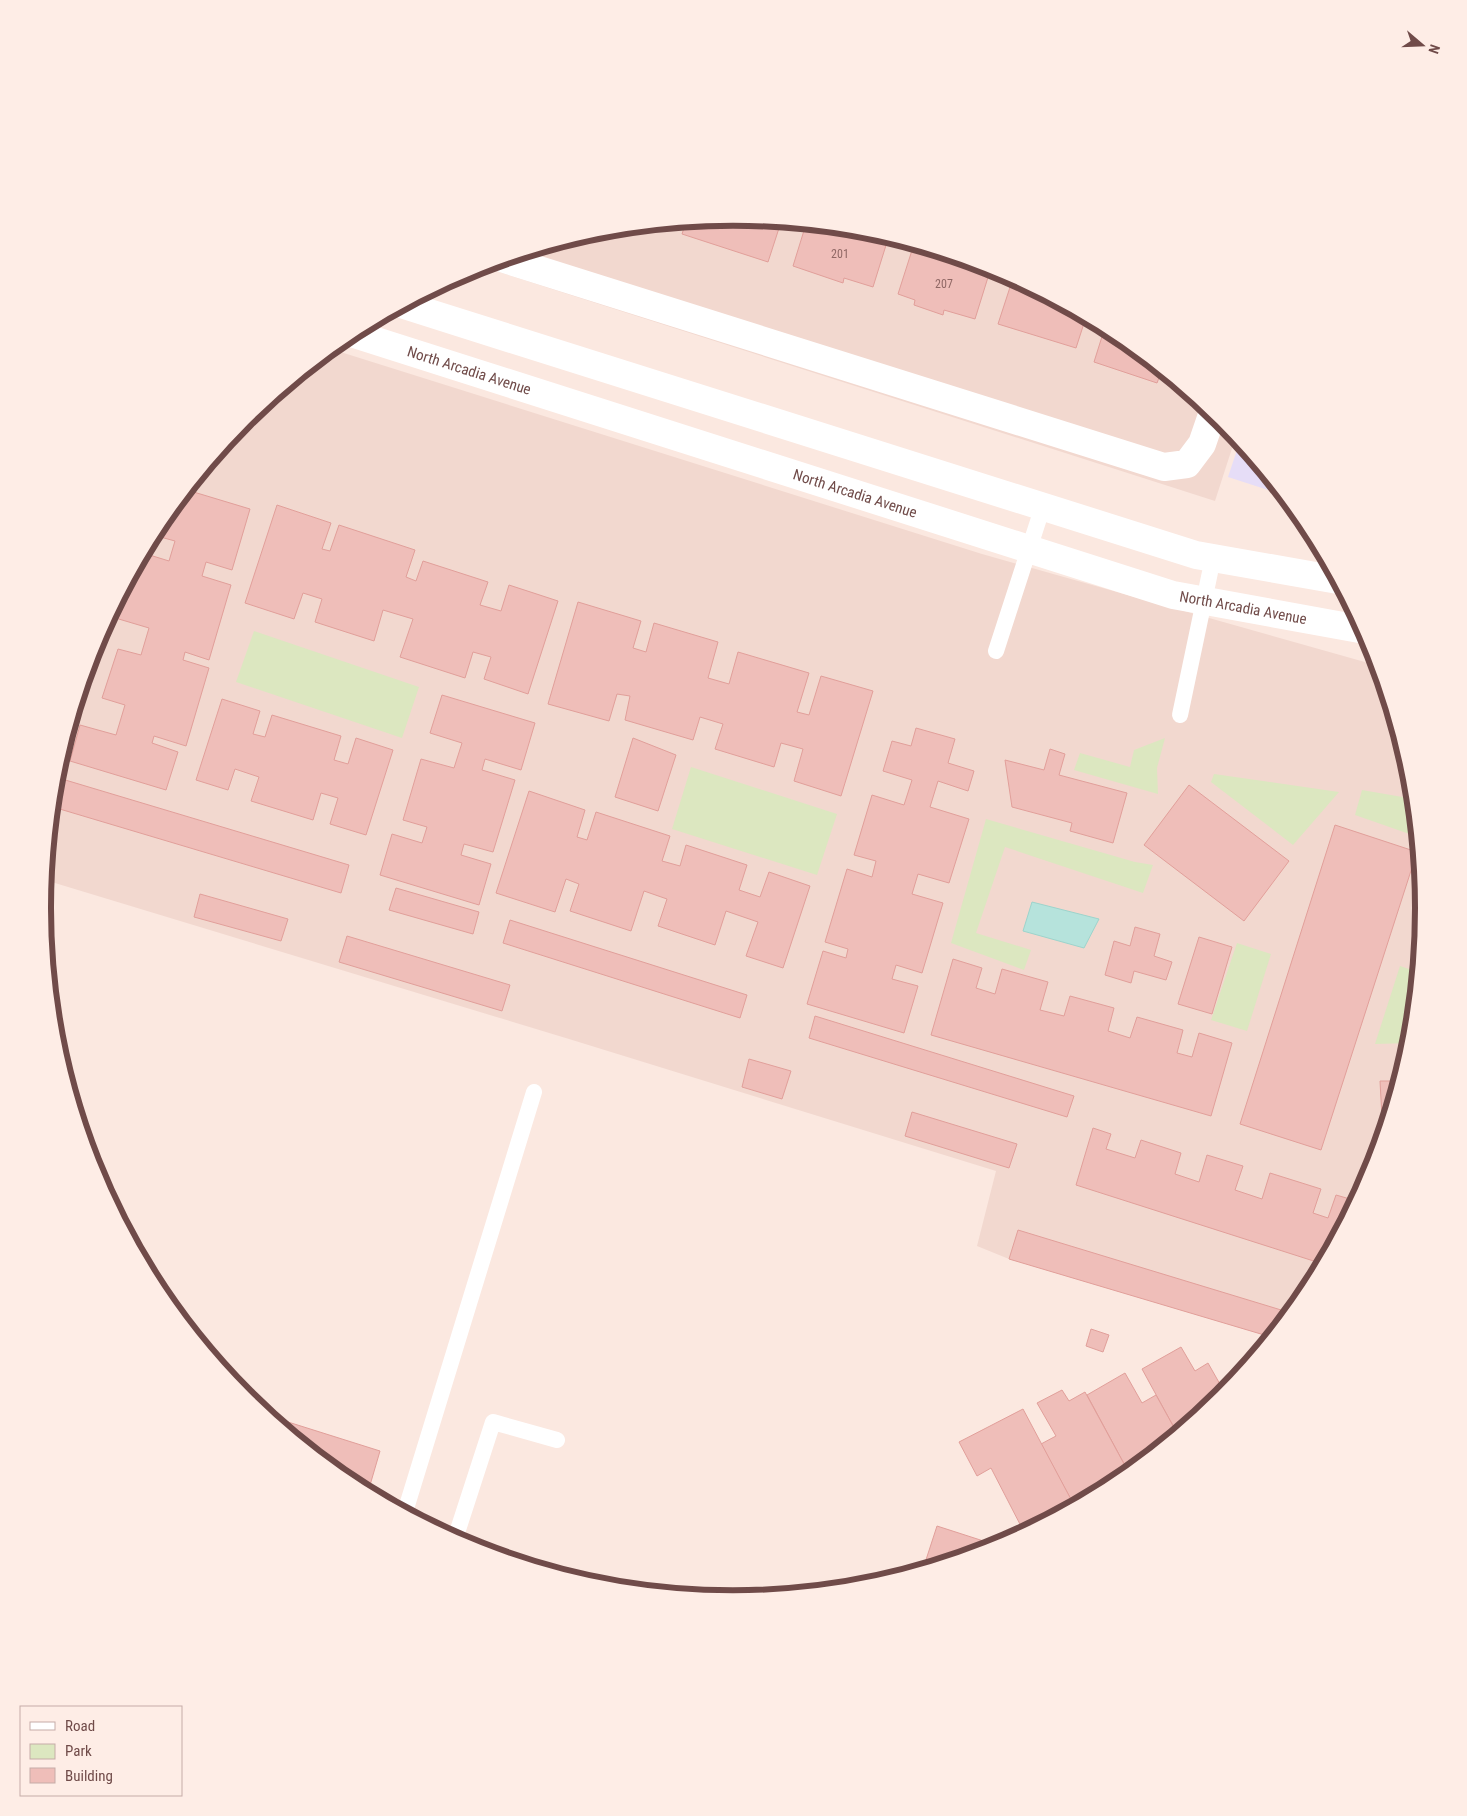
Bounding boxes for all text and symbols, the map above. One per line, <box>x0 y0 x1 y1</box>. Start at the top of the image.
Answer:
north arrow <box>1397 20 1447 70</box>
text: N <box>1425 43 1443 56</box>
house number: 201 <box>831 247 849 261</box>
house number: 207 <box>935 277 953 291</box>
street label: North Arcadia Avenue <box>405 343 533 399</box>
street label: North Arcadia Avenue <box>791 465 919 522</box>
street label: North Arcadia Avenue <box>1178 587 1308 628</box>
legend <box>20 1706 182 1796</box>
text: Road <box>65 1717 95 1735</box>
text: Park <box>65 1742 92 1760</box>
text: Building <box>65 1767 113 1785</box>

